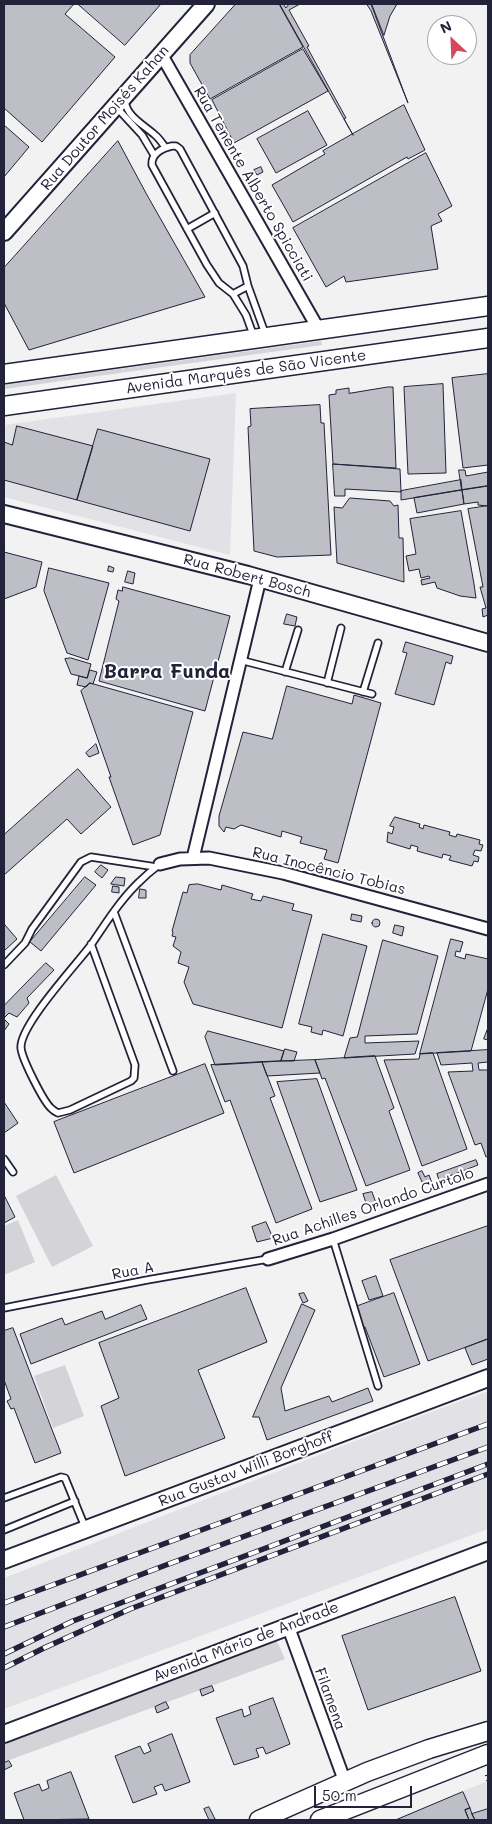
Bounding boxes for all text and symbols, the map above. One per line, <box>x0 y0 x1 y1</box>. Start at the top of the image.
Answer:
north arrow <box>427 15 477 65</box>
text: N <box>437 16 455 38</box>
street label: Rua Doutor Moisés Kahan <box>37 42 173 194</box>
street label: Rua Tenente Alberto Spicciati <box>190 83 316 285</box>
street label: Avenida Marquês de São Vicente <box>125 346 367 398</box>
street label: Rua Robert Bosch <box>181 550 313 602</box>
district label: Barra Funda <box>104 660 230 684</box>
street label: Rua Inocêncio Tobias <box>251 843 407 899</box>
street label: Rua Achilles Orlando Curtolo <box>270 1164 476 1250</box>
street label: Rua A <box>110 1258 156 1284</box>
street label: Rua Gustav Willi Borghoff <box>156 1427 336 1511</box>
street label: Avenida Mário de Andrade <box>151 1598 341 1686</box>
street label: Filamena <box>310 1665 350 1733</box>
scale bar <box>317 1776 414 1808</box>
text: 50 m <box>322 1785 357 1805</box>

